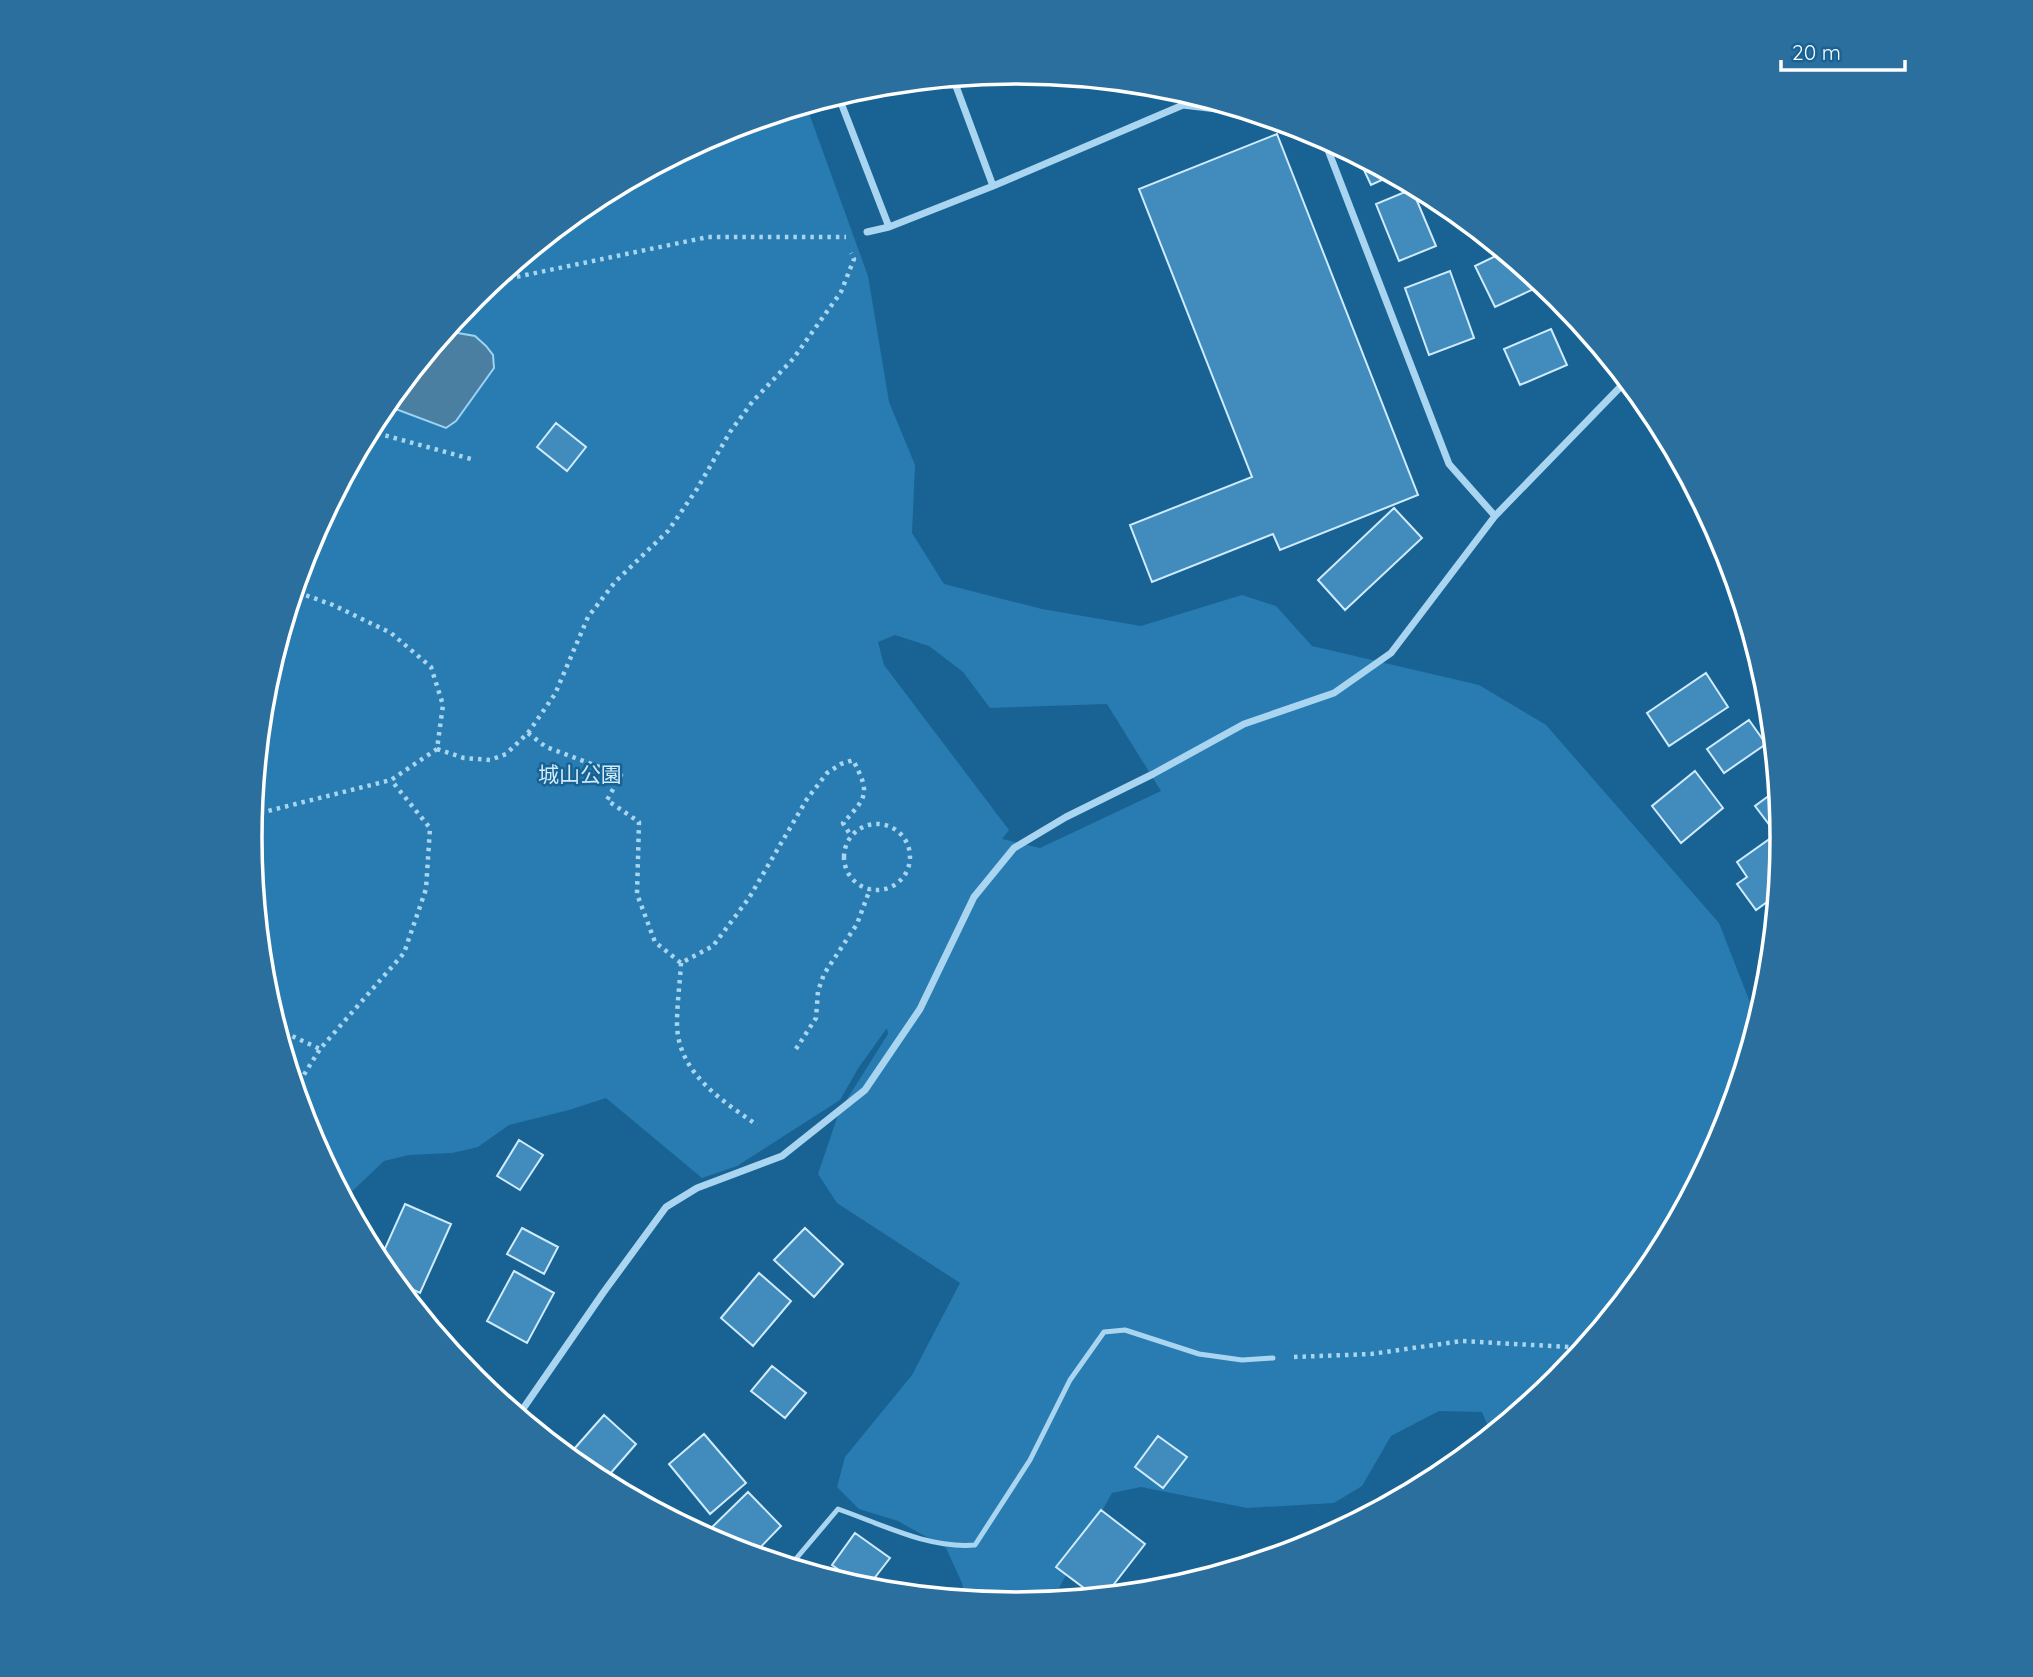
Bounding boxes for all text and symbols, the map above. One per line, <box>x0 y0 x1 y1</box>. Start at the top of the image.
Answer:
scale bar <box>1781 28 1905 72</box>
text: 20 m <box>1792 39 1841 65</box>
park label: 城山公園 <box>538 761 622 787</box>

